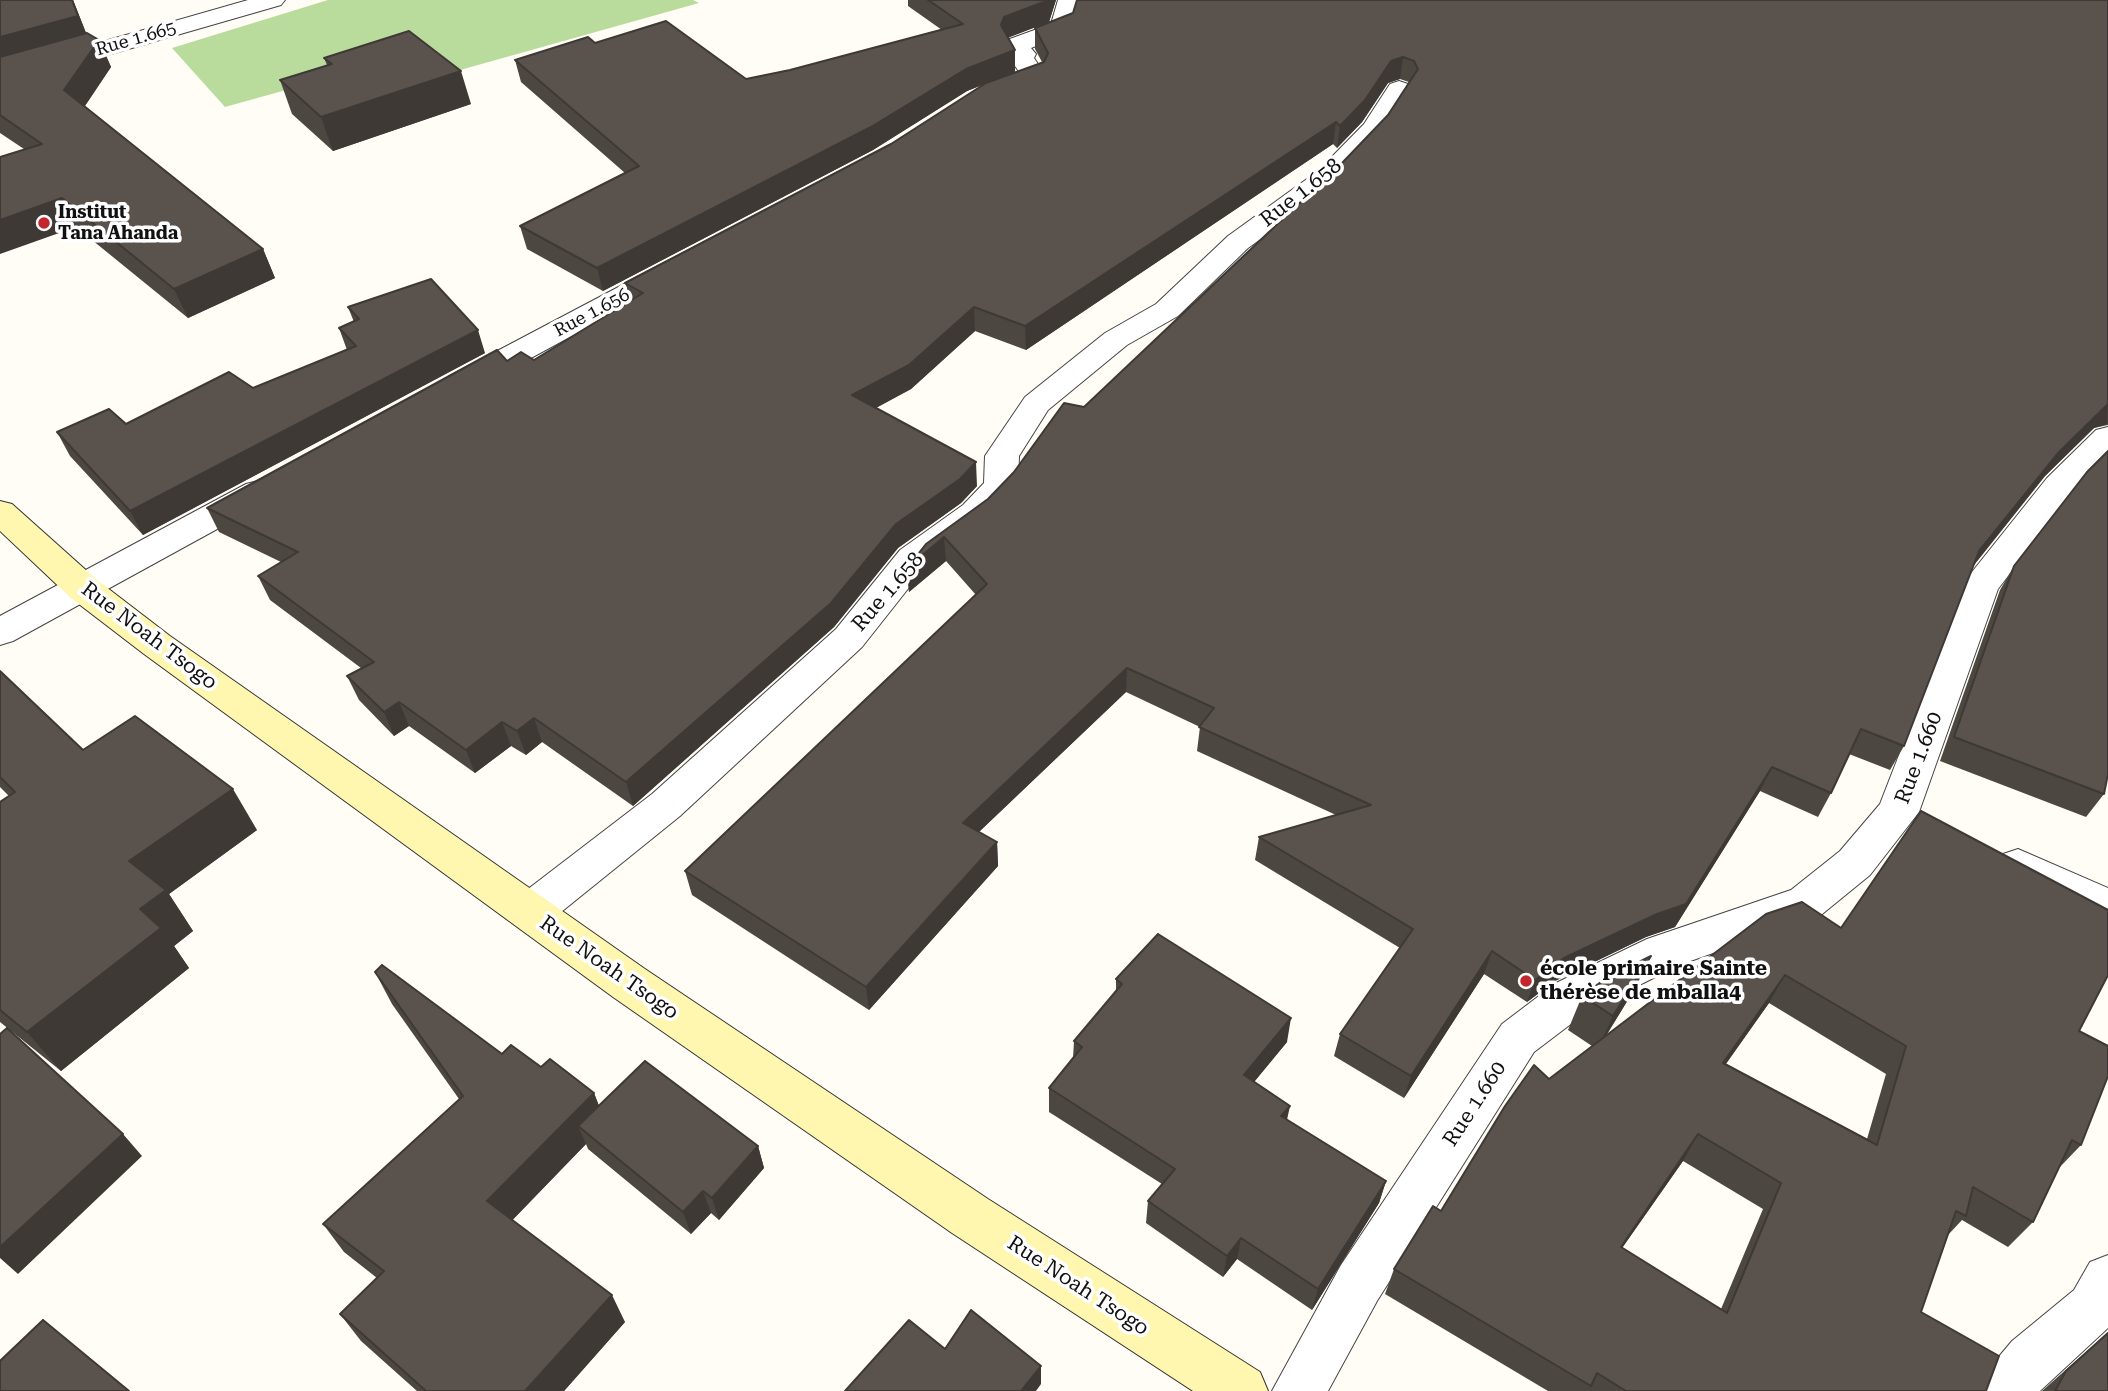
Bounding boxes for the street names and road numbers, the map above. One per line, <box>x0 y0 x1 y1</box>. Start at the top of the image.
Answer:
street label: Rue 1.665 <box>93 17 179 61</box>
street label: Rue 1.658 <box>1255 153 1347 233</box>
street label: Rue 1.656 <box>550 284 634 342</box>
street label: Rue 1.658 <box>847 547 929 637</box>
street label: Rue Noah Tsogo <box>76 577 222 695</box>
street label: Rue 1.660 <box>1890 708 1948 808</box>
street label: Rue Noah Tsogo <box>535 911 683 1025</box>
street label: Rue 1.660 <box>1438 1057 1512 1151</box>
street label: Rue Noah Tsogo <box>1002 1231 1154 1341</box>

